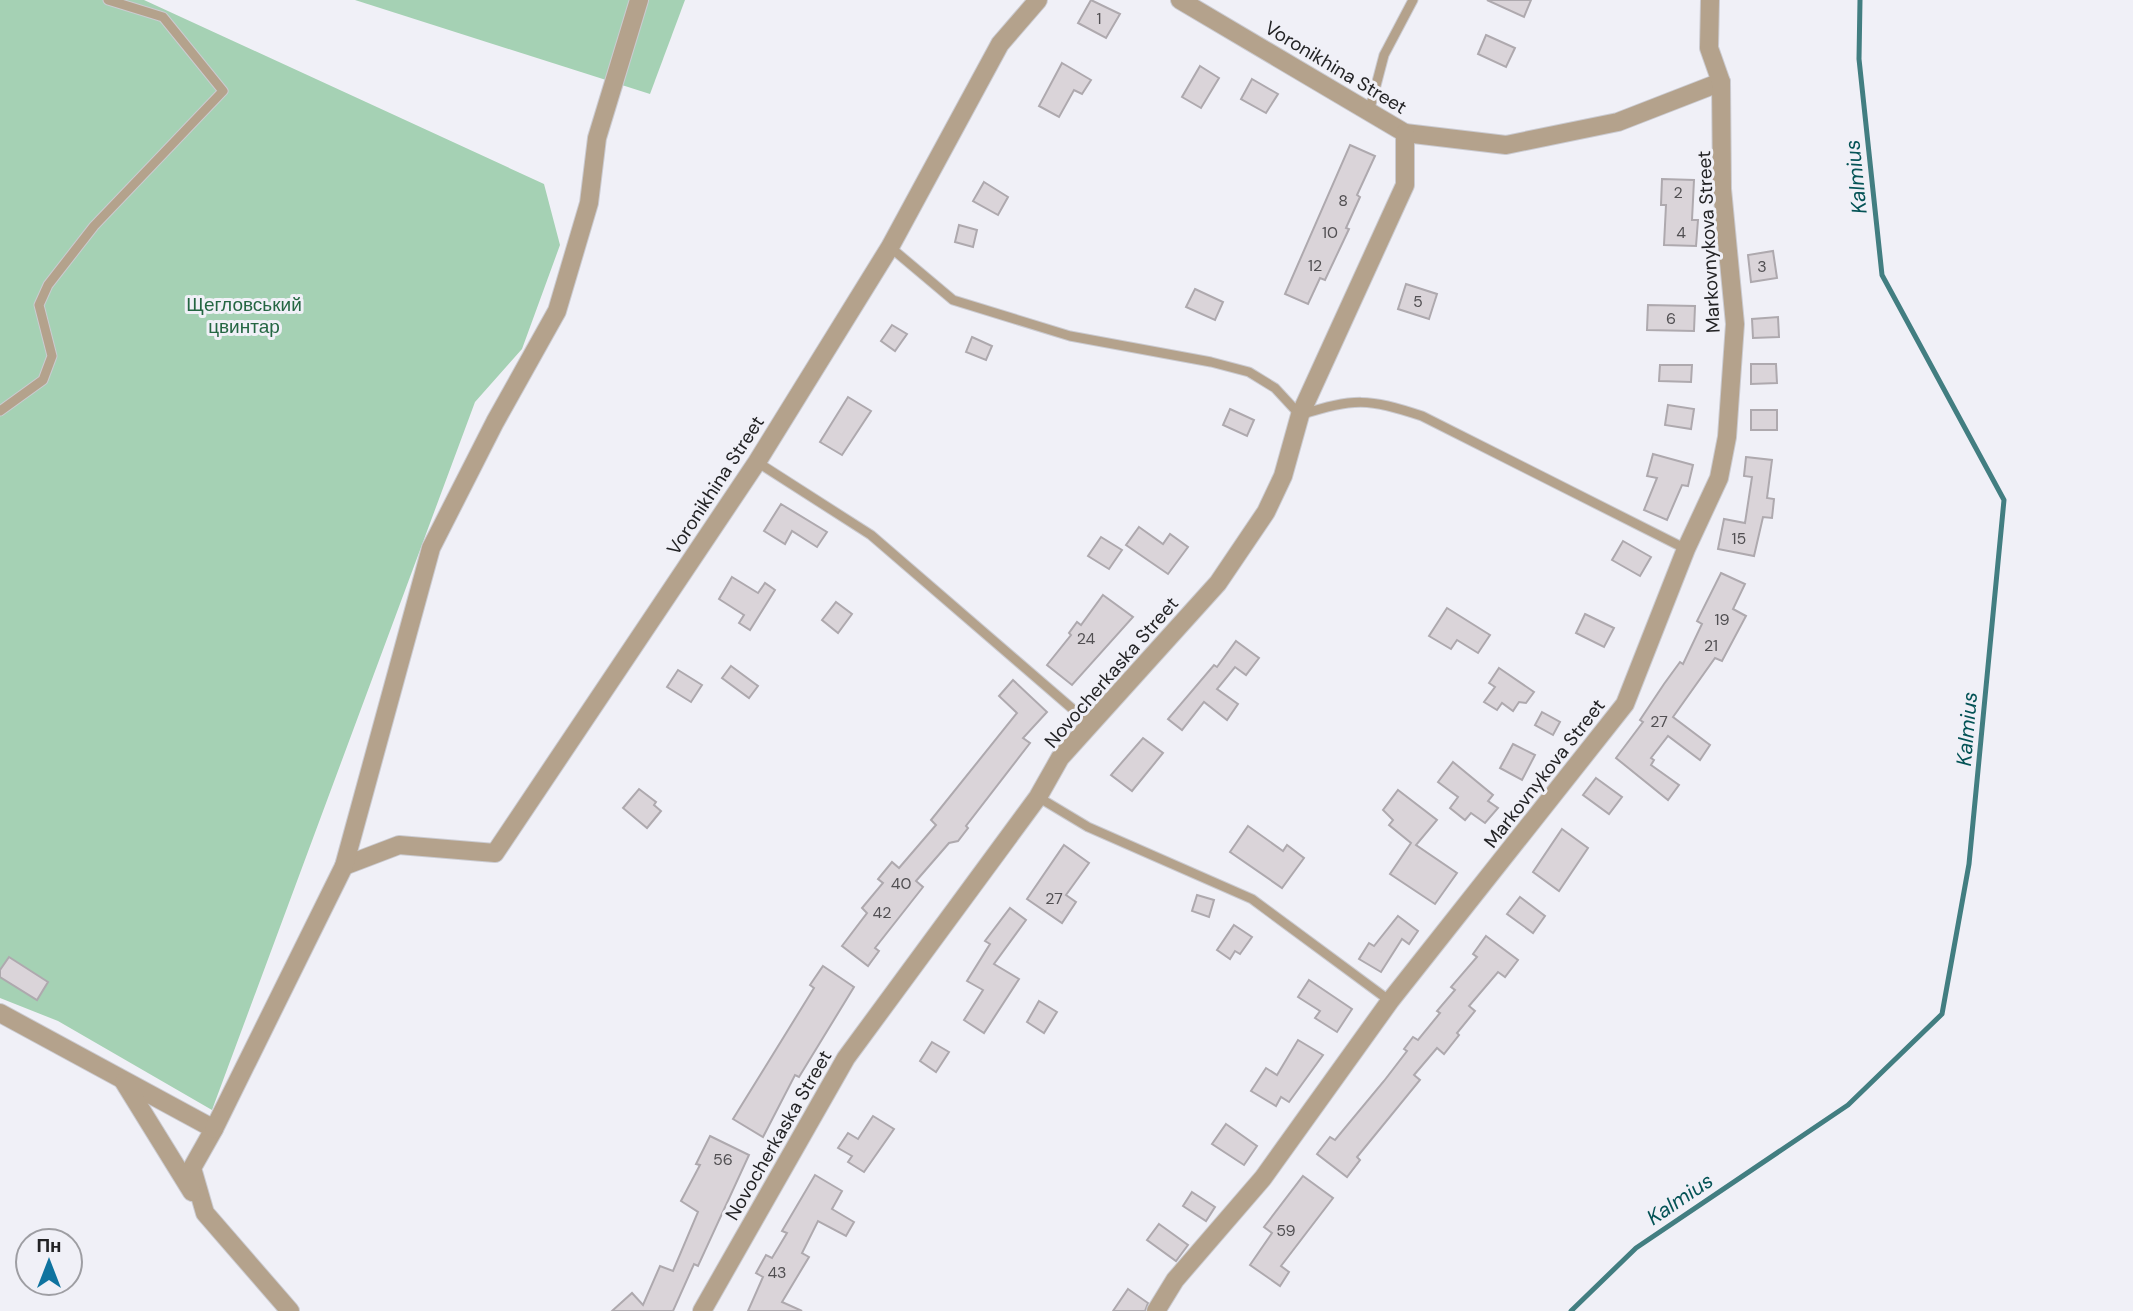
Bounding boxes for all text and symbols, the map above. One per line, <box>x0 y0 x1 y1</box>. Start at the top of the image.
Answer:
house number: 1 <box>1097 8 1102 29</box>
street label: Voronikhina Street <box>1260 15 1411 120</box>
water label: Kalmius <box>1838 138 1874 216</box>
street label: Markovnykova Street <box>1691 150 1726 334</box>
house number: 2 <box>1673 182 1683 203</box>
house number: 8 <box>1338 190 1348 211</box>
house number: 10 <box>1322 222 1338 243</box>
house number: 4 <box>1676 222 1686 243</box>
house number: 12 <box>1308 255 1322 276</box>
house number: 3 <box>1757 256 1767 277</box>
house number: 5 <box>1413 291 1423 312</box>
park label: Щегловський цвинтар <box>186 292 302 339</box>
house number: 6 <box>1666 308 1676 329</box>
street label: Voronikhina Street <box>661 411 770 560</box>
house number: 15 <box>1732 528 1746 549</box>
street label: Novocherkaska Street <box>1039 592 1184 753</box>
house number: 19 <box>1714 609 1730 630</box>
house number: 24 <box>1077 628 1096 649</box>
house number: 21 <box>1704 635 1718 656</box>
water label: Kalmius <box>1950 691 1984 767</box>
street label: Markovnykova Street <box>1478 694 1610 853</box>
house number: 27 <box>1650 711 1668 732</box>
house number: 40 <box>891 873 911 894</box>
house number: 27 <box>1045 888 1063 909</box>
house number: 42 <box>873 902 891 923</box>
street label: Novocherkaska Street <box>719 1046 837 1225</box>
house number: 56 <box>713 1149 733 1170</box>
water label: Kalmius <box>1641 1167 1719 1231</box>
house number: 59 <box>1276 1220 1296 1241</box>
north arrow <box>14 1227 84 1297</box>
text: Пн <box>36 1233 62 1258</box>
house number: 43 <box>767 1262 787 1283</box>

